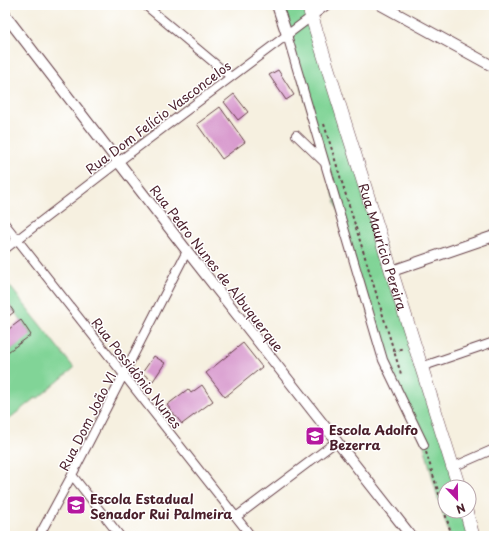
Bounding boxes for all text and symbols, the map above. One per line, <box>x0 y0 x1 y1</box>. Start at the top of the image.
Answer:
street label: Rua Dom Felício Vasconcelos <box>81 56 235 178</box>
street label: Rua Pedro Nunes de Albuquerque <box>146 181 288 355</box>
street label: Rua Maurício Pereira <box>355 181 413 313</box>
street label: Rua Possidônio Nunes <box>88 314 186 433</box>
street label: Rua Dom João VI <box>54 368 120 474</box>
place label: Escola Adolfo Bezerra <box>329 420 418 454</box>
school or university icon: Escola Adolfo Bezerra <box>304 425 326 447</box>
north arrow <box>437 479 477 519</box>
place label: Escola Estadual Senador Rui Palmeira <box>90 489 232 523</box>
school or university icon: Escola Estadual Senador Rui Palmeira <box>65 494 87 516</box>
text: N <box>453 499 468 518</box>

